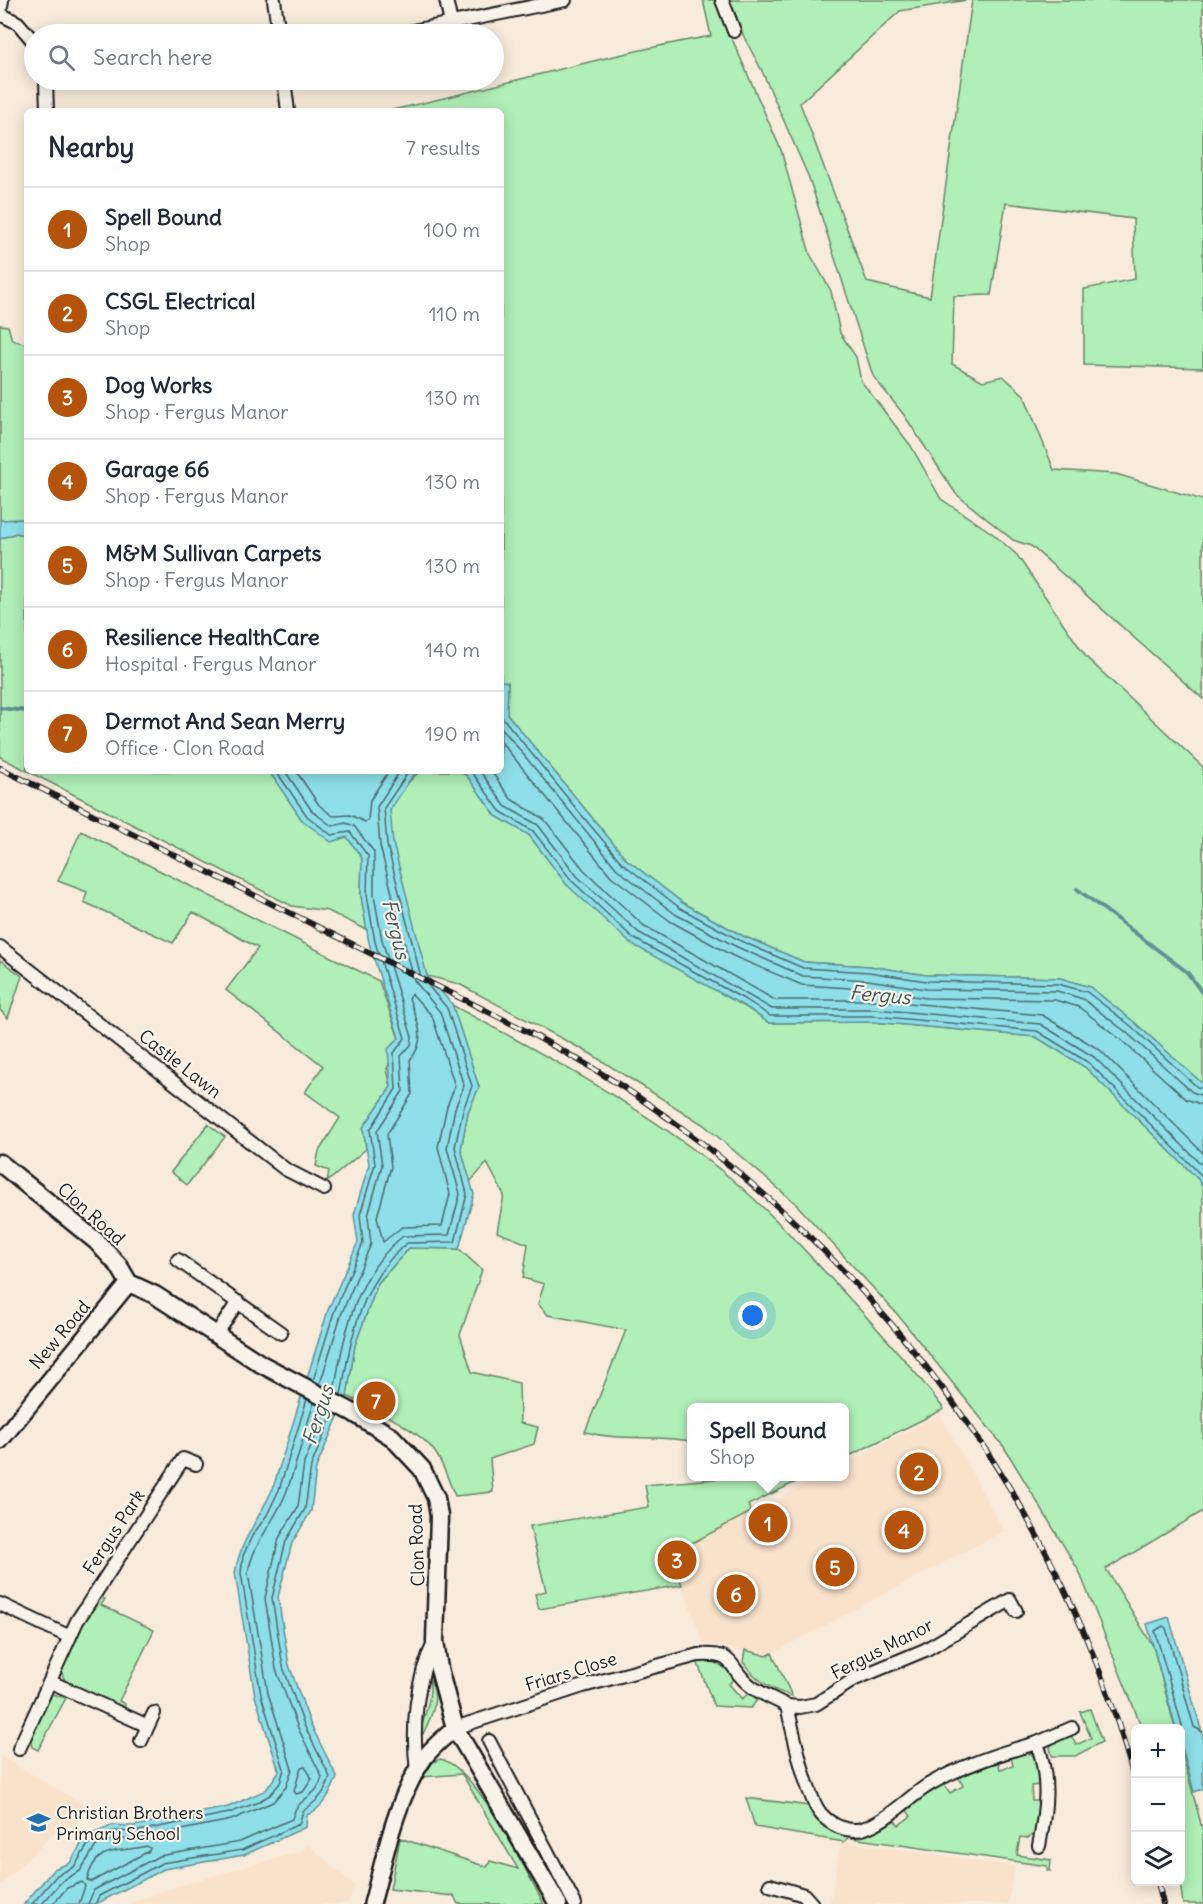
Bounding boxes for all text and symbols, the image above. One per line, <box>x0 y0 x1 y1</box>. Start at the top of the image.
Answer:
search box <box>24 24 504 90</box>
icon: search <box>45 41 78 74</box>
text: Search here <box>93 43 212 71</box>
text: Nearby <box>48 131 134 164</box>
text: 7 results <box>406 135 480 160</box>
text: Spell Bound <box>105 203 222 231</box>
text: 1 <box>64 217 71 242</box>
text: 100 m <box>423 217 480 242</box>
text: Shop <box>105 231 150 256</box>
text: CSGL Electrical <box>105 287 256 315</box>
text: 2 <box>62 301 73 326</box>
text: 110 m <box>429 301 480 326</box>
text: Shop <box>105 315 150 340</box>
text: Dog Works <box>105 371 212 399</box>
text: 3 <box>62 385 73 410</box>
text: 130 m <box>425 385 480 410</box>
text: Shop · Fergus Manor <box>105 399 288 424</box>
text: Garage 66 <box>105 455 209 483</box>
text: 4 <box>62 469 73 494</box>
text: 130 m <box>425 469 480 494</box>
text: Shop · Fergus Manor <box>105 483 288 508</box>
text: M&M Sullivan Carpets <box>105 539 321 567</box>
text: 5 <box>62 553 73 578</box>
text: 130 m <box>425 553 480 578</box>
text: Shop · Fergus Manor <box>105 567 288 592</box>
text: Resilience HealthCare <box>105 623 320 651</box>
text: 6 <box>62 637 73 662</box>
text: 140 m <box>425 637 480 662</box>
text: Hospital · Fergus Manor <box>105 651 316 676</box>
text: Dermot And Sean Merry <box>105 707 345 735</box>
text: 7 <box>63 721 72 746</box>
text: 190 m <box>425 721 480 746</box>
text: Office · Clon Road <box>105 735 265 760</box>
water label: Fergus <box>377 896 416 963</box>
water label: Fergus <box>849 979 913 1010</box>
street label: Castle Lawn <box>134 1024 226 1103</box>
street label: Clon Road <box>53 1177 130 1250</box>
street label: New Road <box>24 1295 95 1374</box>
your location <box>738 1301 767 1330</box>
pin: 7 <box>356 1378 395 1424</box>
water label: Fergus <box>296 1380 339 1448</box>
popup <box>687 1403 849 1481</box>
text: Spell Bound <box>709 1416 827 1444</box>
text: Shop <box>709 1444 755 1469</box>
pin: 2 <box>900 1450 938 1494</box>
street label: Fergus Park <box>78 1485 149 1578</box>
pin: 1 <box>748 1500 788 1546</box>
street label: Clon Road <box>404 1503 429 1587</box>
pin: 4 <box>884 1508 924 1552</box>
pin: 3 <box>658 1538 696 1582</box>
pin: 5 <box>816 1544 854 1590</box>
pin: 6 <box>716 1572 756 1616</box>
street label: Fergus Manor <box>827 1613 937 1684</box>
street label: Friars Close <box>522 1647 620 1696</box>
map controls <box>1131 1724 1185 1886</box>
button: + <box>1131 1724 1185 1778</box>
button: − <box>1131 1778 1185 1832</box>
place label: Christian Brothers Primary School <box>56 1801 204 1845</box>
school or university icon: Christian Brothers Primary School <box>25 1810 51 1836</box>
button: layers <box>1131 1832 1185 1886</box>

